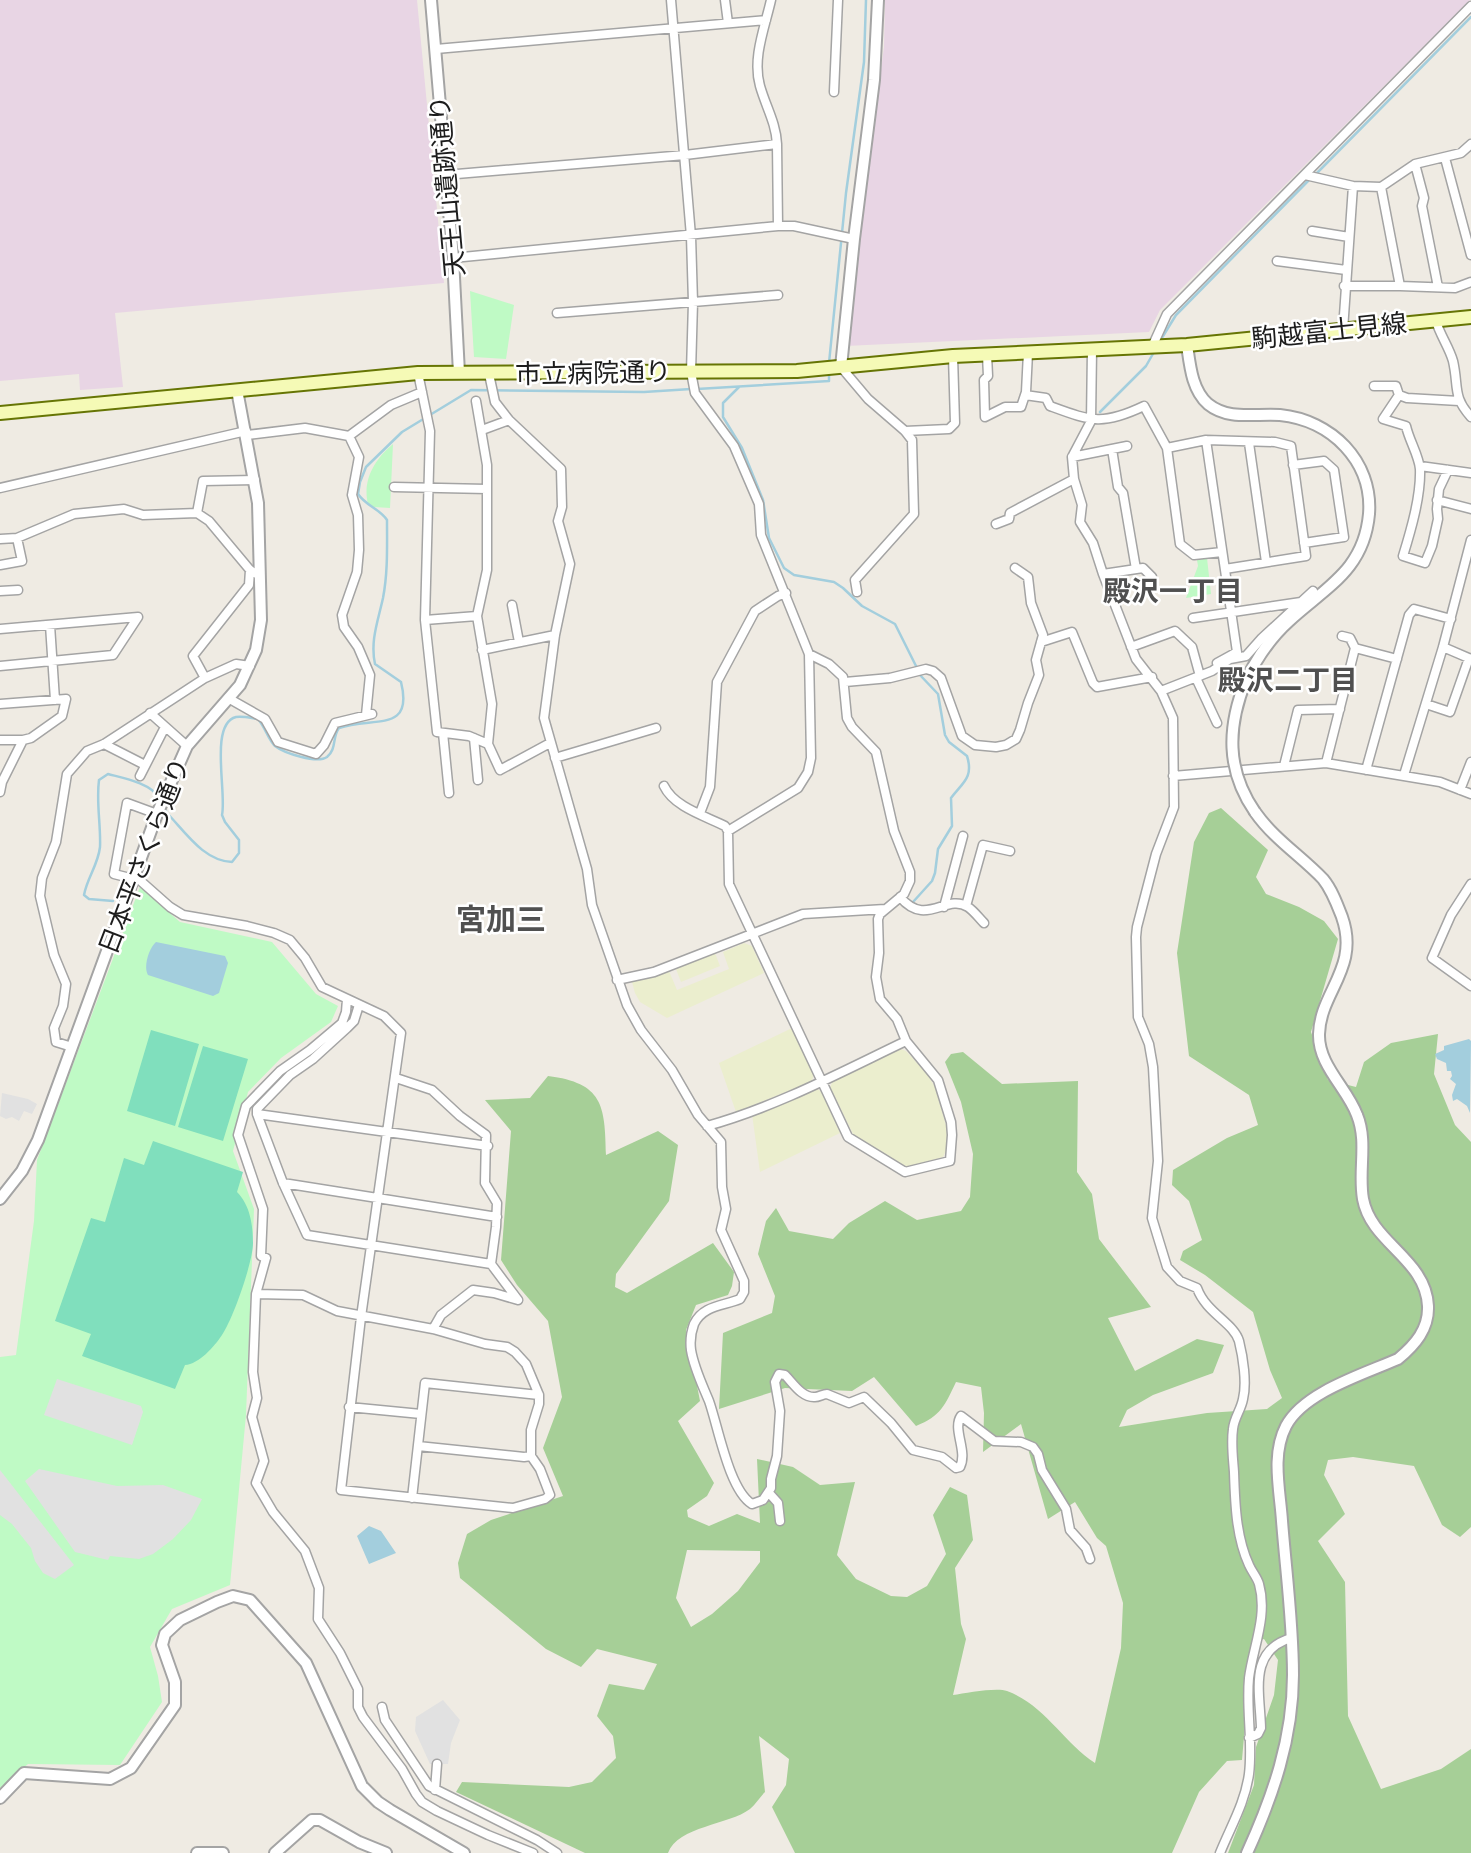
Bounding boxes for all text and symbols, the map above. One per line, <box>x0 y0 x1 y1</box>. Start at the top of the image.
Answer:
street label: 天王山遺跡通り <box>424 94 472 278</box>
street label: 駒越富士見線 <box>1250 308 1408 356</box>
street label: 市立病院通り <box>515 357 671 391</box>
district label: 殿沢一丁目 <box>1103 575 1243 609</box>
district label: 殿沢二丁目 <box>1218 664 1358 698</box>
street label: 日本平さくら通り <box>93 754 197 959</box>
district label: 宮加三 <box>456 902 546 939</box>

